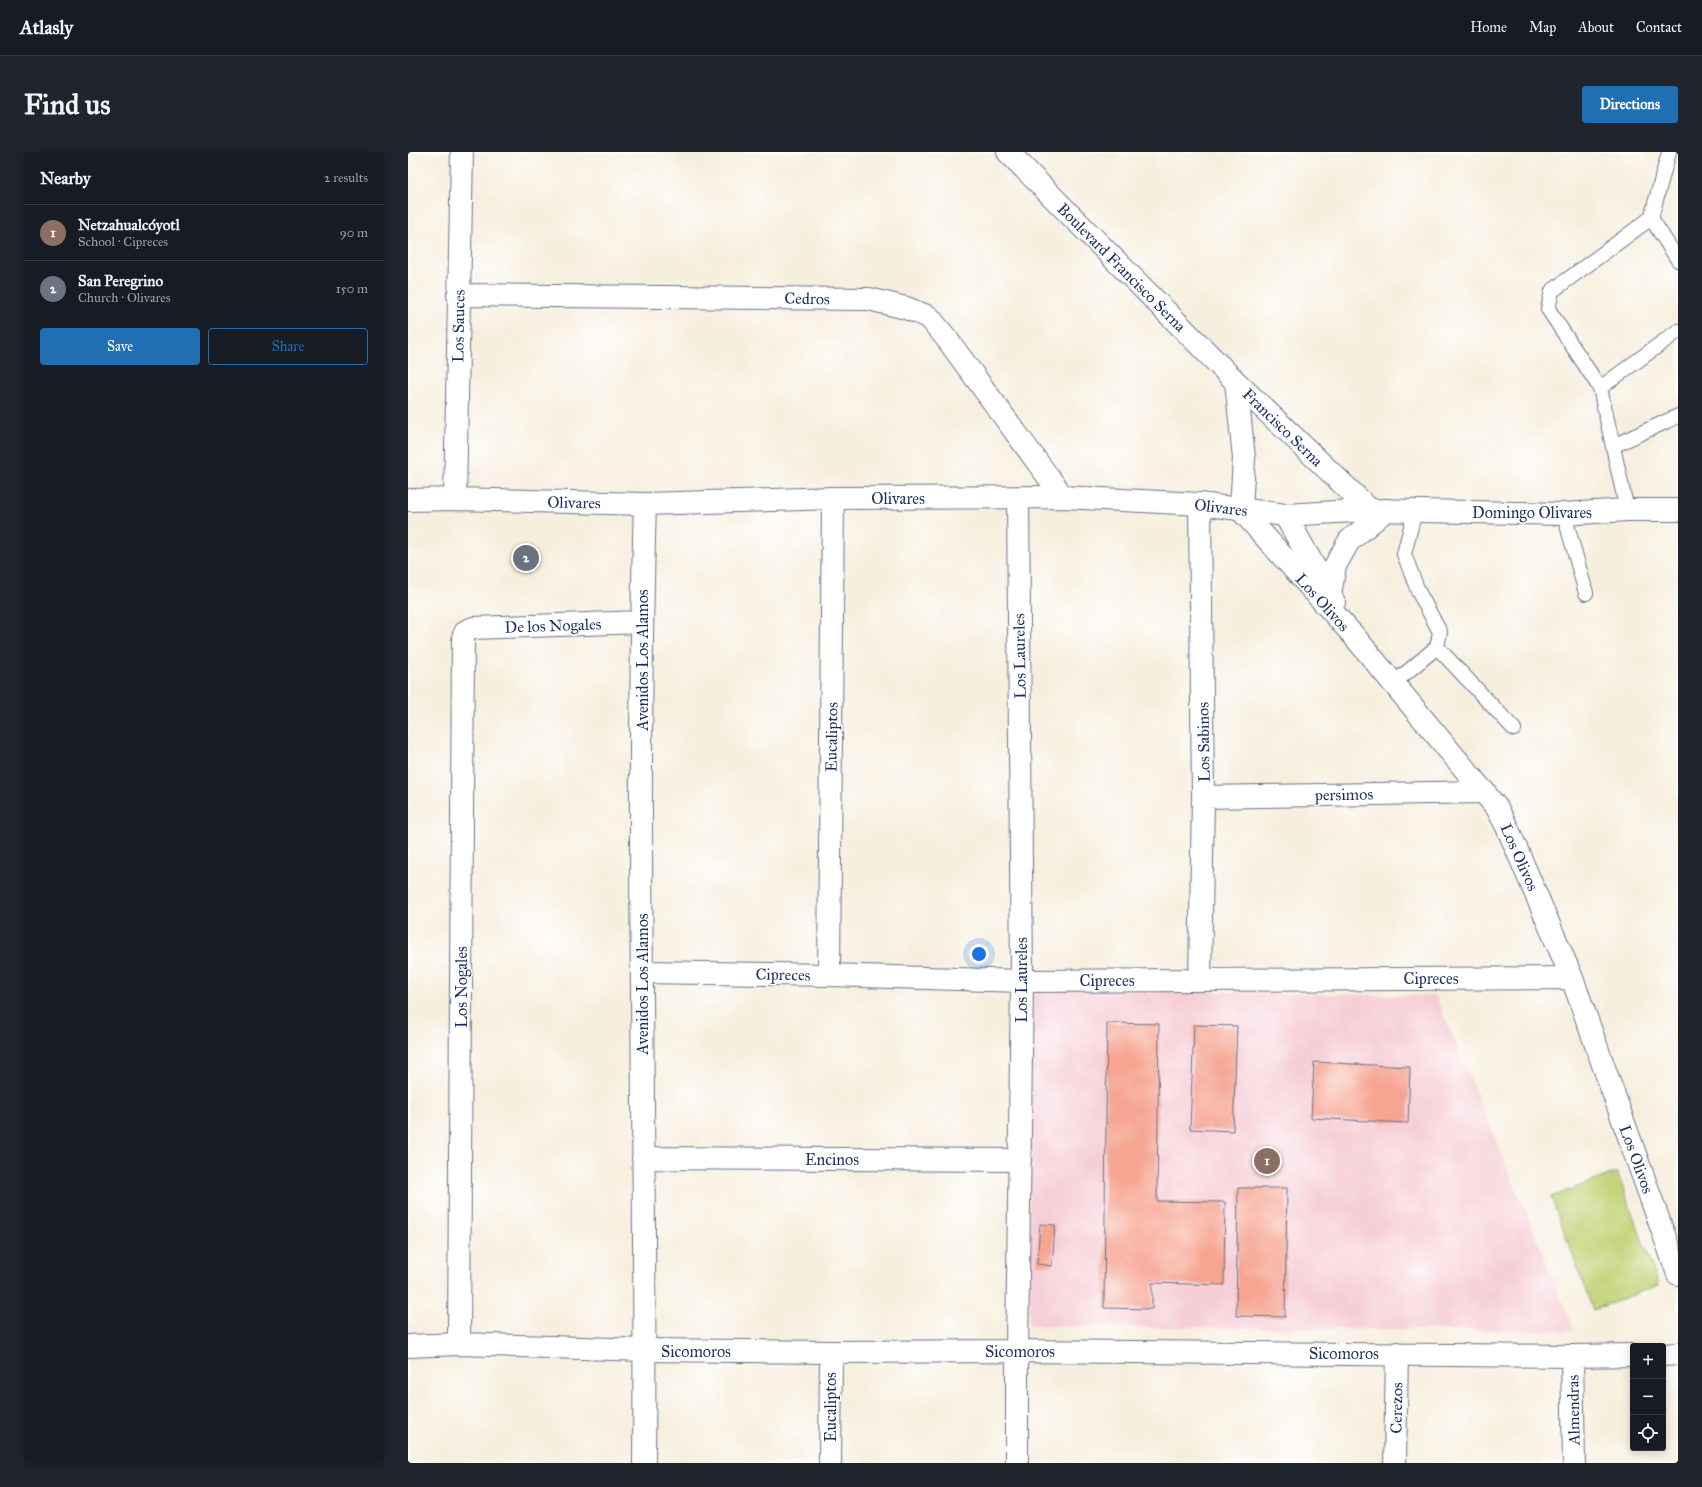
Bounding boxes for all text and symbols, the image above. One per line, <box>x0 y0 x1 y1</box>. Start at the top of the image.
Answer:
text: Atlasly <box>20 16 73 39</box>
text: Home <box>1470 19 1507 36</box>
text: Map <box>1529 19 1556 36</box>
text: About <box>1578 19 1614 36</box>
text: Contact <box>1636 19 1682 36</box>
button: Directions <box>1582 86 1678 123</box>
text: Find us <box>24 87 110 122</box>
text: Nearby <box>40 168 91 189</box>
text: 2 results <box>324 170 368 186</box>
street label: Boulevard Francisco Serna <box>1053 199 1190 336</box>
text: Netzahualcóyotl <box>78 216 180 234</box>
text: 1 <box>50 225 56 241</box>
text: 90 m <box>340 225 368 241</box>
text: School · Cipreces <box>78 234 168 250</box>
text: San Peregrino <box>78 272 163 290</box>
text: 2 <box>50 281 56 297</box>
text: 150 m <box>336 281 368 297</box>
street label: Los Sauces <box>448 289 469 363</box>
street label: Cedros <box>784 289 830 308</box>
text: Church · Olivares <box>78 290 170 306</box>
button: Save <box>40 328 200 365</box>
button: Share <box>208 328 368 365</box>
street label: Francisco Serna <box>1239 384 1327 471</box>
street label: Olivares <box>871 489 925 508</box>
street label: Olivares <box>547 493 601 512</box>
street label: Olivares <box>1193 495 1249 520</box>
street label: Domingo Olivares <box>1472 503 1592 523</box>
pin: 2 <box>513 543 539 573</box>
street label: Los Olivos <box>1292 569 1354 635</box>
street label: Avenidos Los Alamos <box>633 589 652 732</box>
street label: Los Laureles <box>1009 613 1030 699</box>
street label: De los Nogales <box>504 614 602 638</box>
street label: Eucaliptos <box>821 702 842 772</box>
street label: Los Sabinos <box>1193 702 1214 782</box>
street label: persimos <box>1314 784 1373 805</box>
street label: Los Olivos <box>1496 821 1543 894</box>
street label: Avenidos Los Alamos <box>633 913 652 1056</box>
street label: Los Laureles <box>1012 937 1031 1023</box>
your location <box>969 944 989 964</box>
street label: Los Nogales <box>452 946 472 1028</box>
street label: Cipreces <box>755 965 811 984</box>
street label: Cipreces <box>1403 969 1459 988</box>
street label: Cipreces <box>1079 971 1135 990</box>
street label: Los Olivos <box>1615 1122 1658 1196</box>
pin: 1 <box>1254 1146 1280 1176</box>
street label: Encinos <box>805 1150 859 1169</box>
street label: Sicomoros <box>661 1342 731 1361</box>
street label: Sicomoros <box>985 1342 1055 1361</box>
map controls <box>1630 1343 1666 1451</box>
button: + <box>1630 1343 1666 1379</box>
street label: Sicomoros <box>1309 1344 1379 1363</box>
street label: Eucaliptos <box>821 1372 840 1442</box>
street label: Almendras <box>1563 1374 1584 1446</box>
button: − <box>1630 1379 1666 1415</box>
street label: Cerezos <box>1387 1382 1406 1434</box>
button: locate <box>1630 1415 1666 1451</box>

